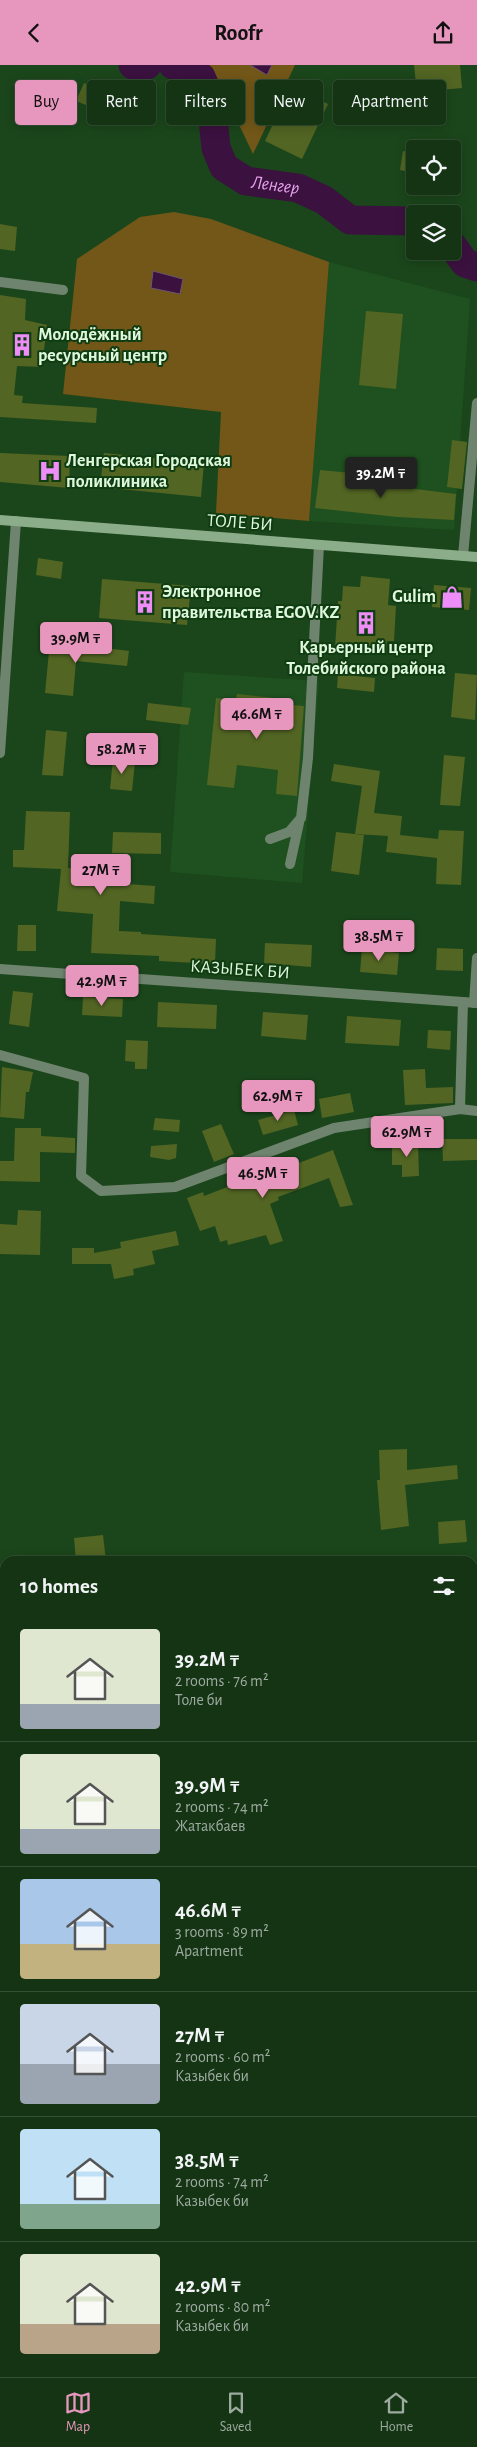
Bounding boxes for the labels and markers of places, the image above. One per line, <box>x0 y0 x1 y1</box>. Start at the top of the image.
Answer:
place label: Молодёжный ресурсный центр <box>38 326 167 365</box>
building icon: Молодёжный ресурсный центр <box>9 332 35 358</box>
place label: Ленгерская Городская поликлиника <box>66 452 231 491</box>
pin: 39.2M ₸ <box>335 457 427 499</box>
hospital icon: Ленгерская Городская поликлиника <box>37 458 63 484</box>
place label: Электронное правительства EGOV.KZ <box>162 583 339 622</box>
shop icon: Gulim <box>439 584 465 610</box>
place label: Gulim <box>392 588 436 606</box>
building icon: Электронное правительства EGOV.KZ <box>132 589 158 615</box>
building icon: Карьерный центр Толебийского района <box>353 610 379 636</box>
pin: 39.9M ₸ <box>30 621 122 664</box>
place label: Карьерный центр Толебийского района <box>286 639 446 678</box>
pin: 46.6M ₸ <box>211 697 303 740</box>
pin: 58.2M ₸ <box>76 733 168 775</box>
pin: 27M ₸ <box>66 853 136 896</box>
pin: 38.5M ₸ <box>333 919 425 962</box>
pin: 42.9M ₸ <box>56 965 148 1007</box>
pin: 62.9M ₸ <box>232 1079 324 1122</box>
pin: 62.9M ₸ <box>361 1115 453 1158</box>
pin: 46.5M ₸ <box>217 1157 309 1199</box>

